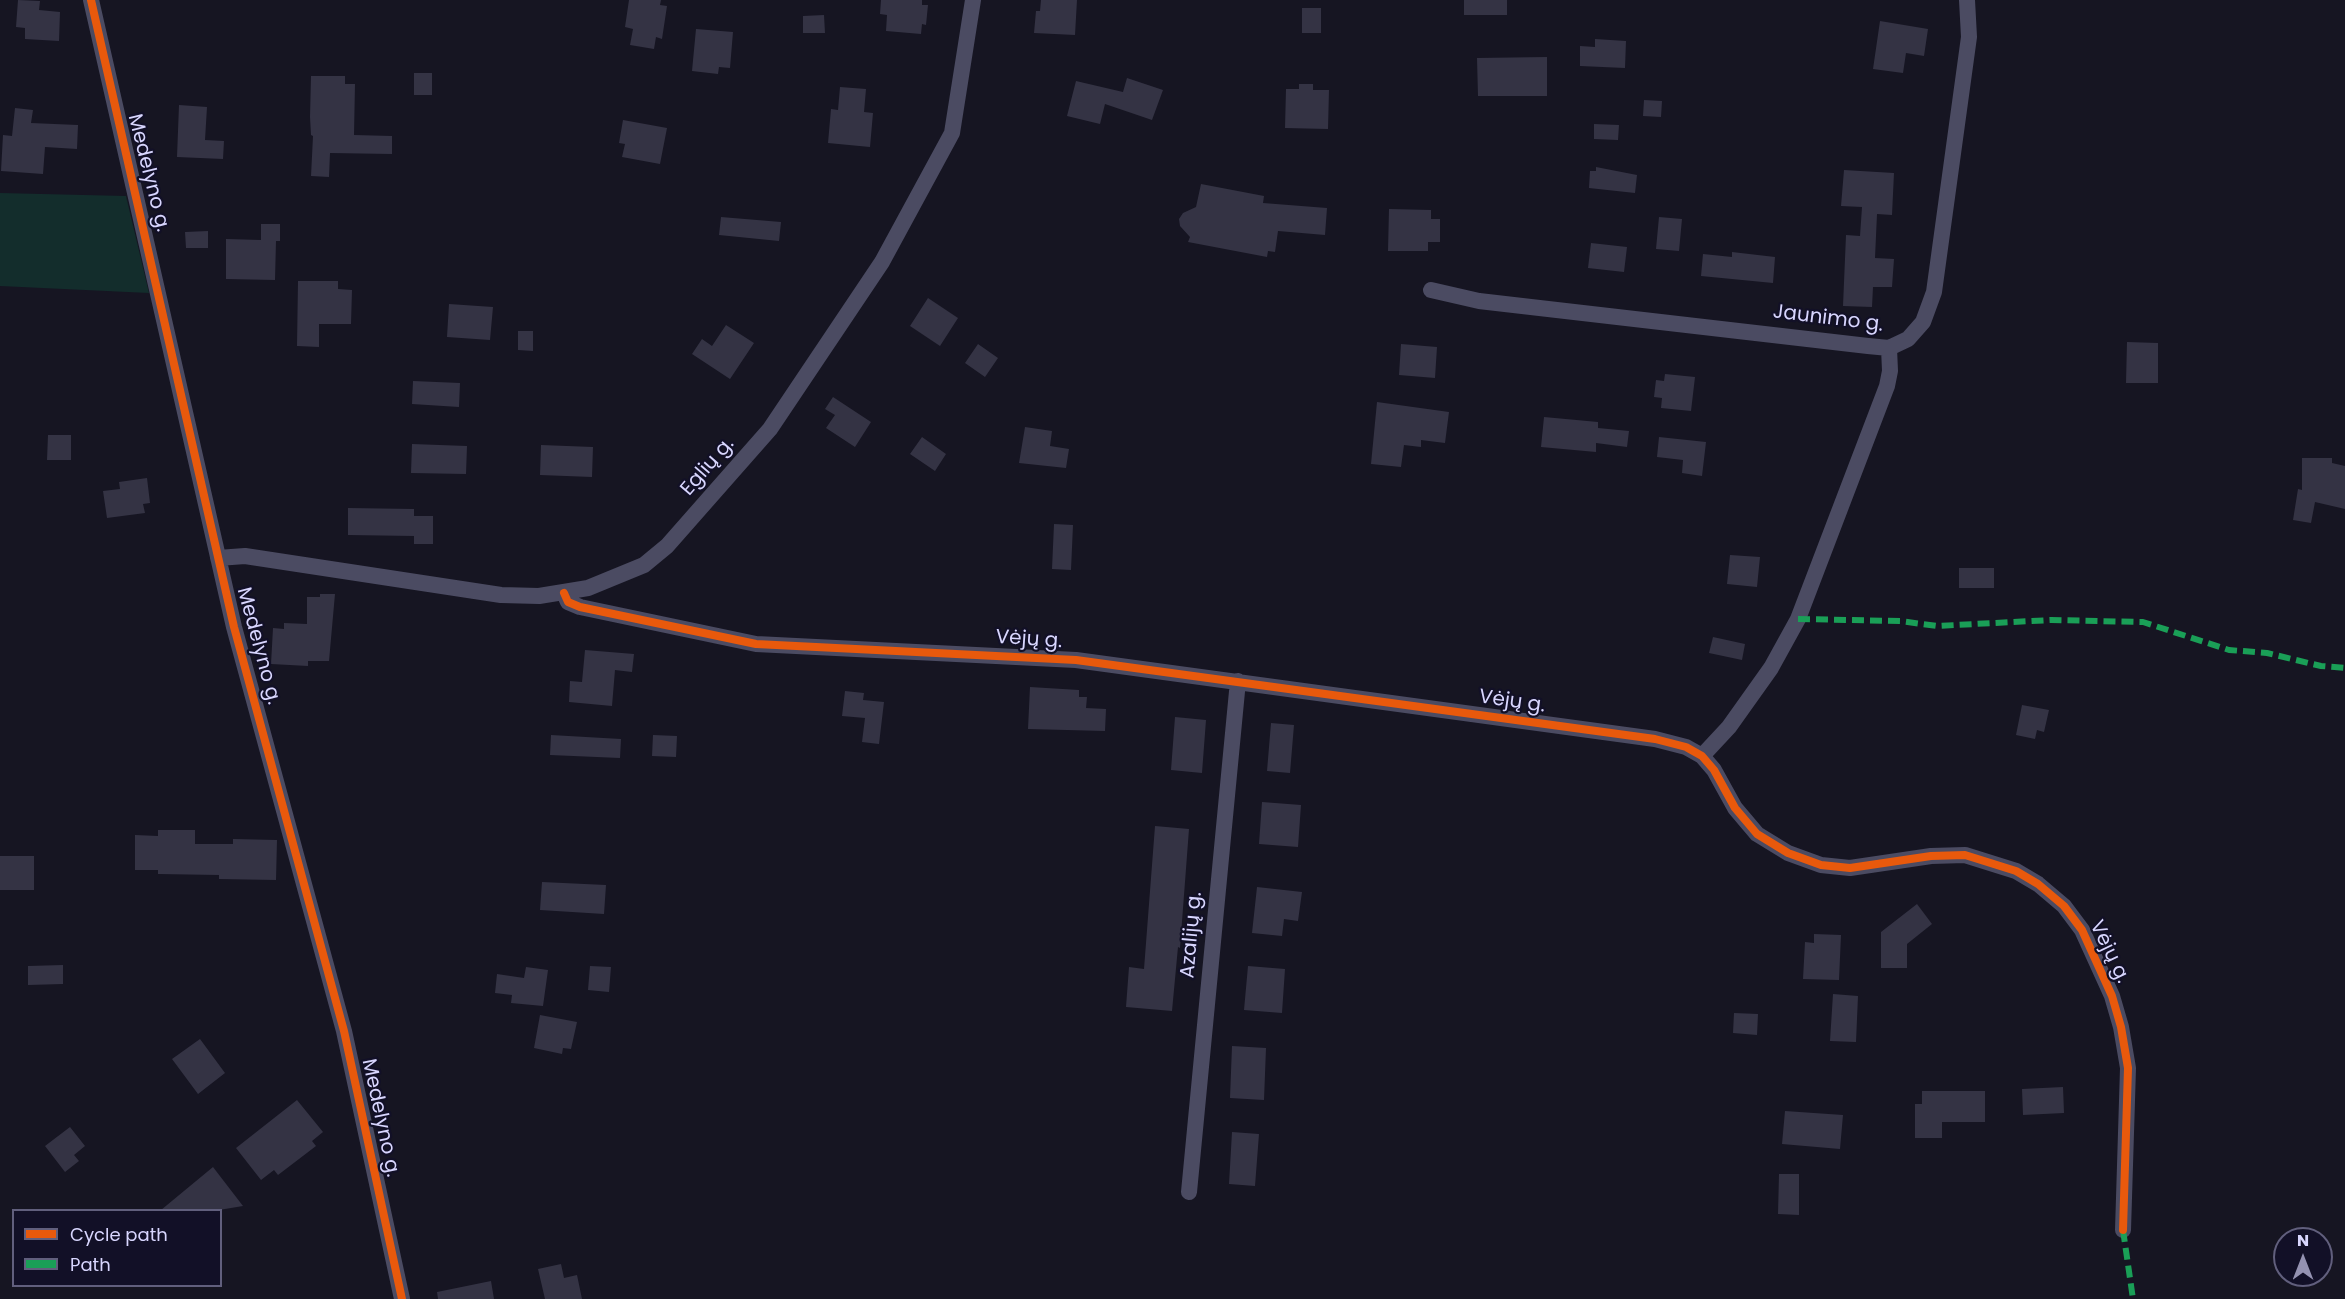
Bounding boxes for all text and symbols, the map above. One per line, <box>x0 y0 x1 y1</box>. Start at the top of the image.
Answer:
street label: Medelyno g. <box>122 112 174 234</box>
street label: Jaunimo g. <box>1771 300 1885 338</box>
street label: Eglių g. <box>676 433 740 501</box>
street label: Medelyno g. <box>231 585 285 707</box>
street label: Vėjų g. <box>995 626 1063 654</box>
street label: Vėjų g. <box>1477 685 1547 719</box>
street label: Azalijų g. <box>1176 891 1208 979</box>
street label: Vėjų g. <box>2084 917 2134 987</box>
street label: Medelyno g. <box>356 1057 404 1179</box>
legend <box>12 1209 222 1287</box>
text: Cycle path <box>70 1222 168 1247</box>
north arrow <box>2273 1227 2333 1287</box>
text: N <box>2297 1229 2309 1252</box>
text: Path <box>70 1252 111 1277</box>

